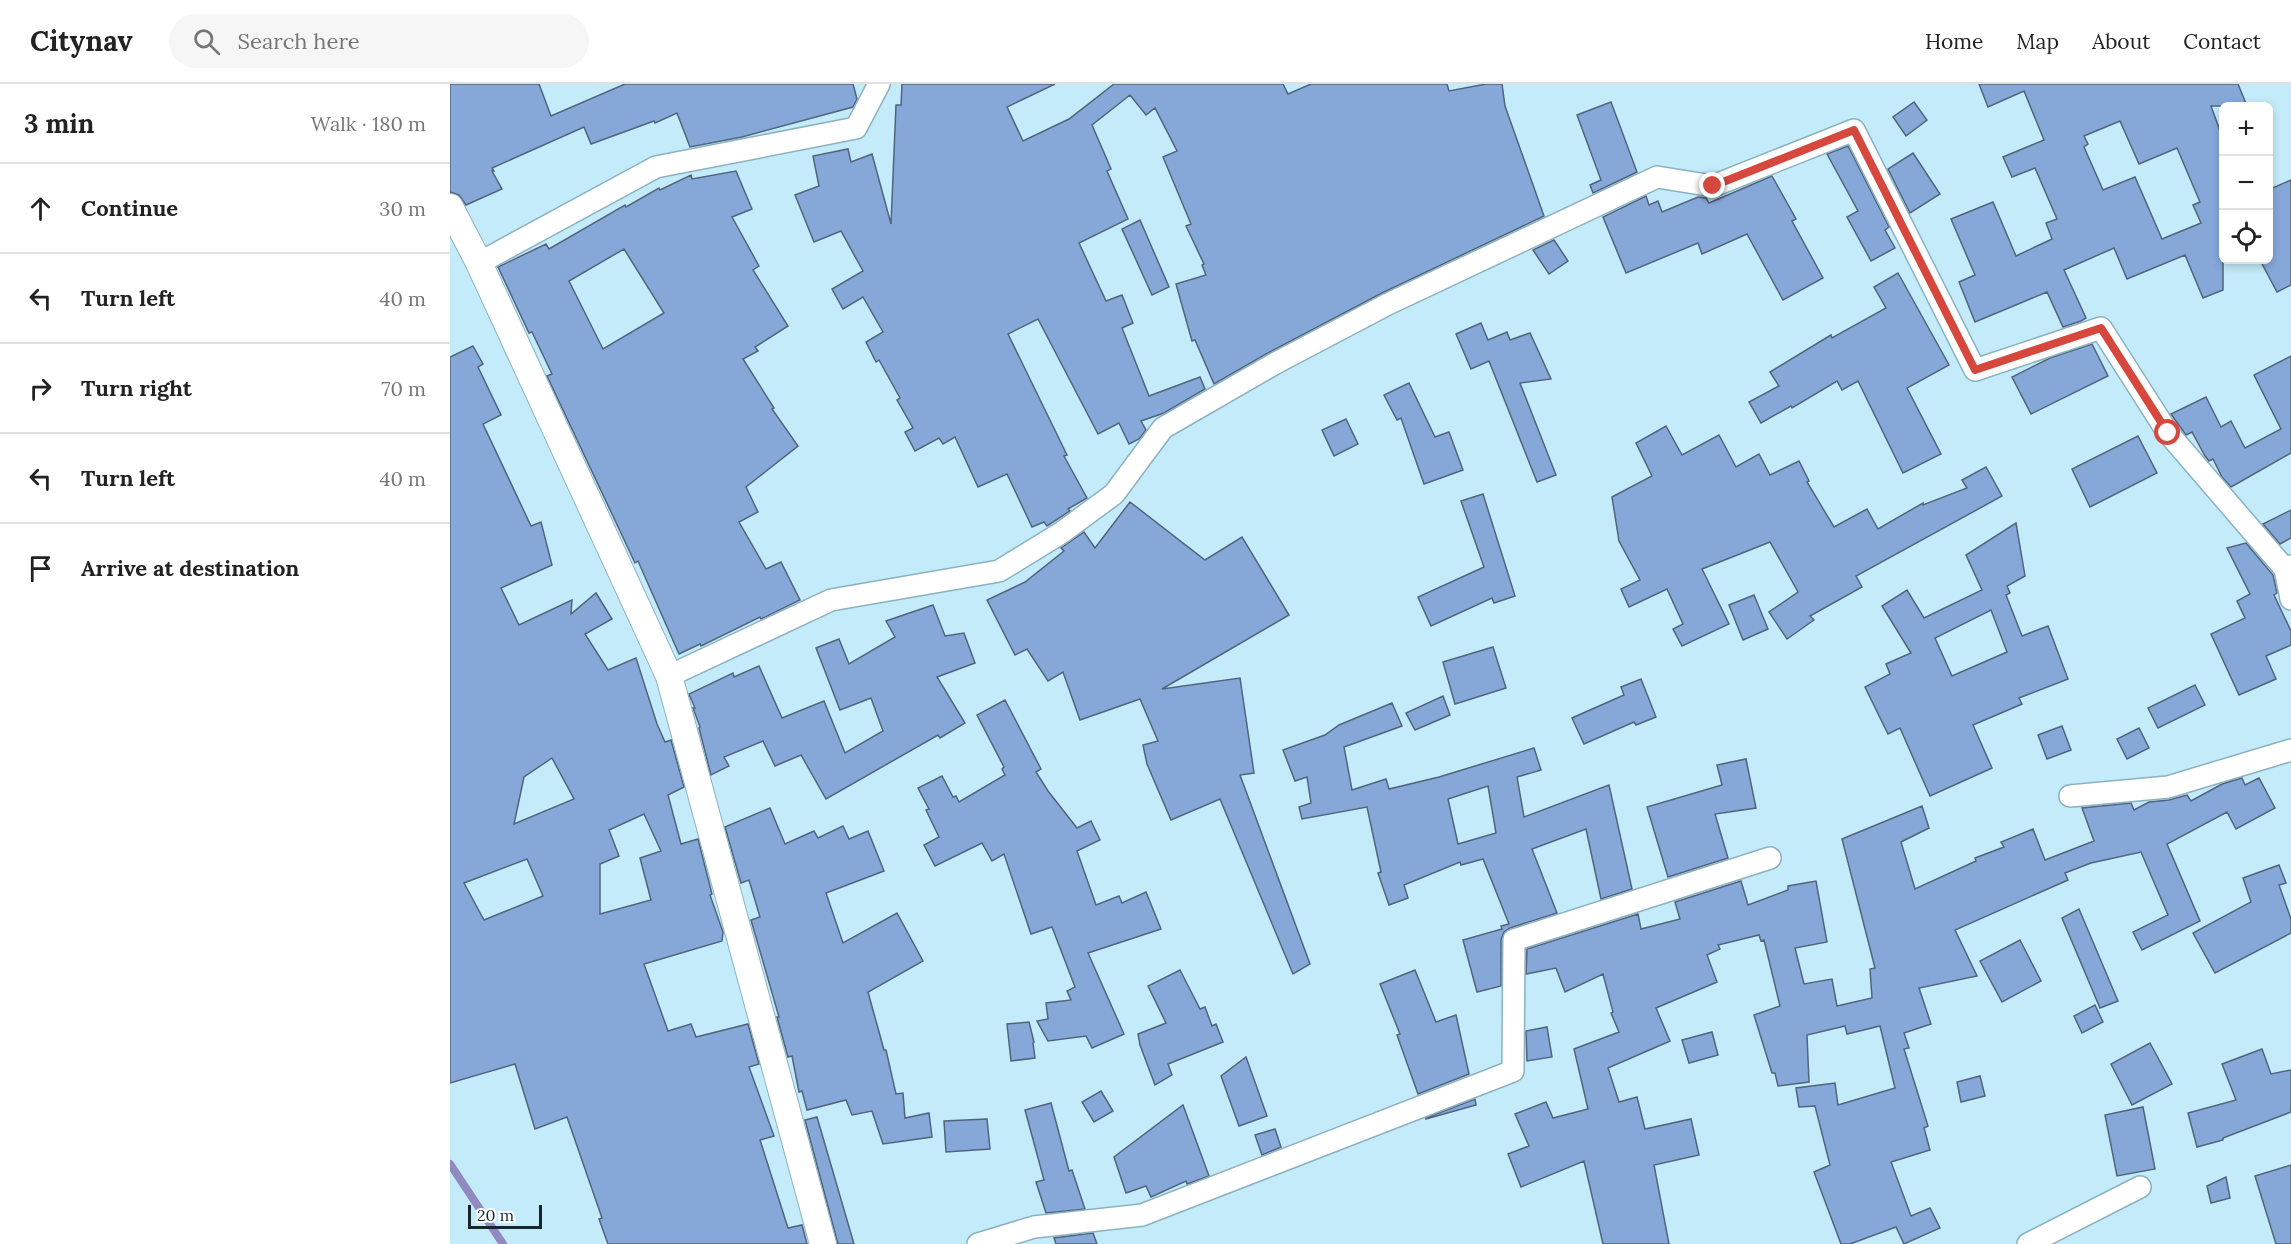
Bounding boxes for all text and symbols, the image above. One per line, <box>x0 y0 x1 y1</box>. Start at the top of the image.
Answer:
search box <box>169 14 589 68</box>
text: Citynav <box>30 23 133 59</box>
icon: search <box>190 25 223 58</box>
text: Search here <box>238 27 360 55</box>
text: Home <box>1925 28 1983 55</box>
text: Map <box>2016 28 2059 55</box>
text: About <box>2092 28 2150 55</box>
text: Contact <box>2183 28 2261 55</box>
map controls <box>2219 102 2273 264</box>
button: + <box>2219 102 2273 156</box>
text: 3 min <box>24 107 94 140</box>
text: Walk · 180 m <box>311 111 426 136</box>
button: − <box>2219 156 2273 210</box>
route end <box>1699 172 1725 198</box>
icon: ahead <box>24 192 57 225</box>
text: Continue <box>81 194 178 222</box>
text: 30 m <box>379 196 426 221</box>
button: locate <box>2219 210 2273 264</box>
icon: left <box>24 282 57 315</box>
text: Turn left <box>81 284 175 312</box>
text: 40 m <box>380 286 426 311</box>
icon: right <box>24 372 57 405</box>
text: Turn right <box>81 374 192 402</box>
text: 70 m <box>381 376 426 401</box>
route start <box>2154 419 2180 445</box>
icon: left <box>24 462 57 495</box>
text: Turn left <box>81 464 175 492</box>
text: 40 m <box>380 466 426 491</box>
icon: arrive <box>24 552 57 585</box>
text: Arrive at destination <box>81 554 299 582</box>
scale bar <box>468 1202 542 1230</box>
text: 20 m <box>477 1205 514 1225</box>

